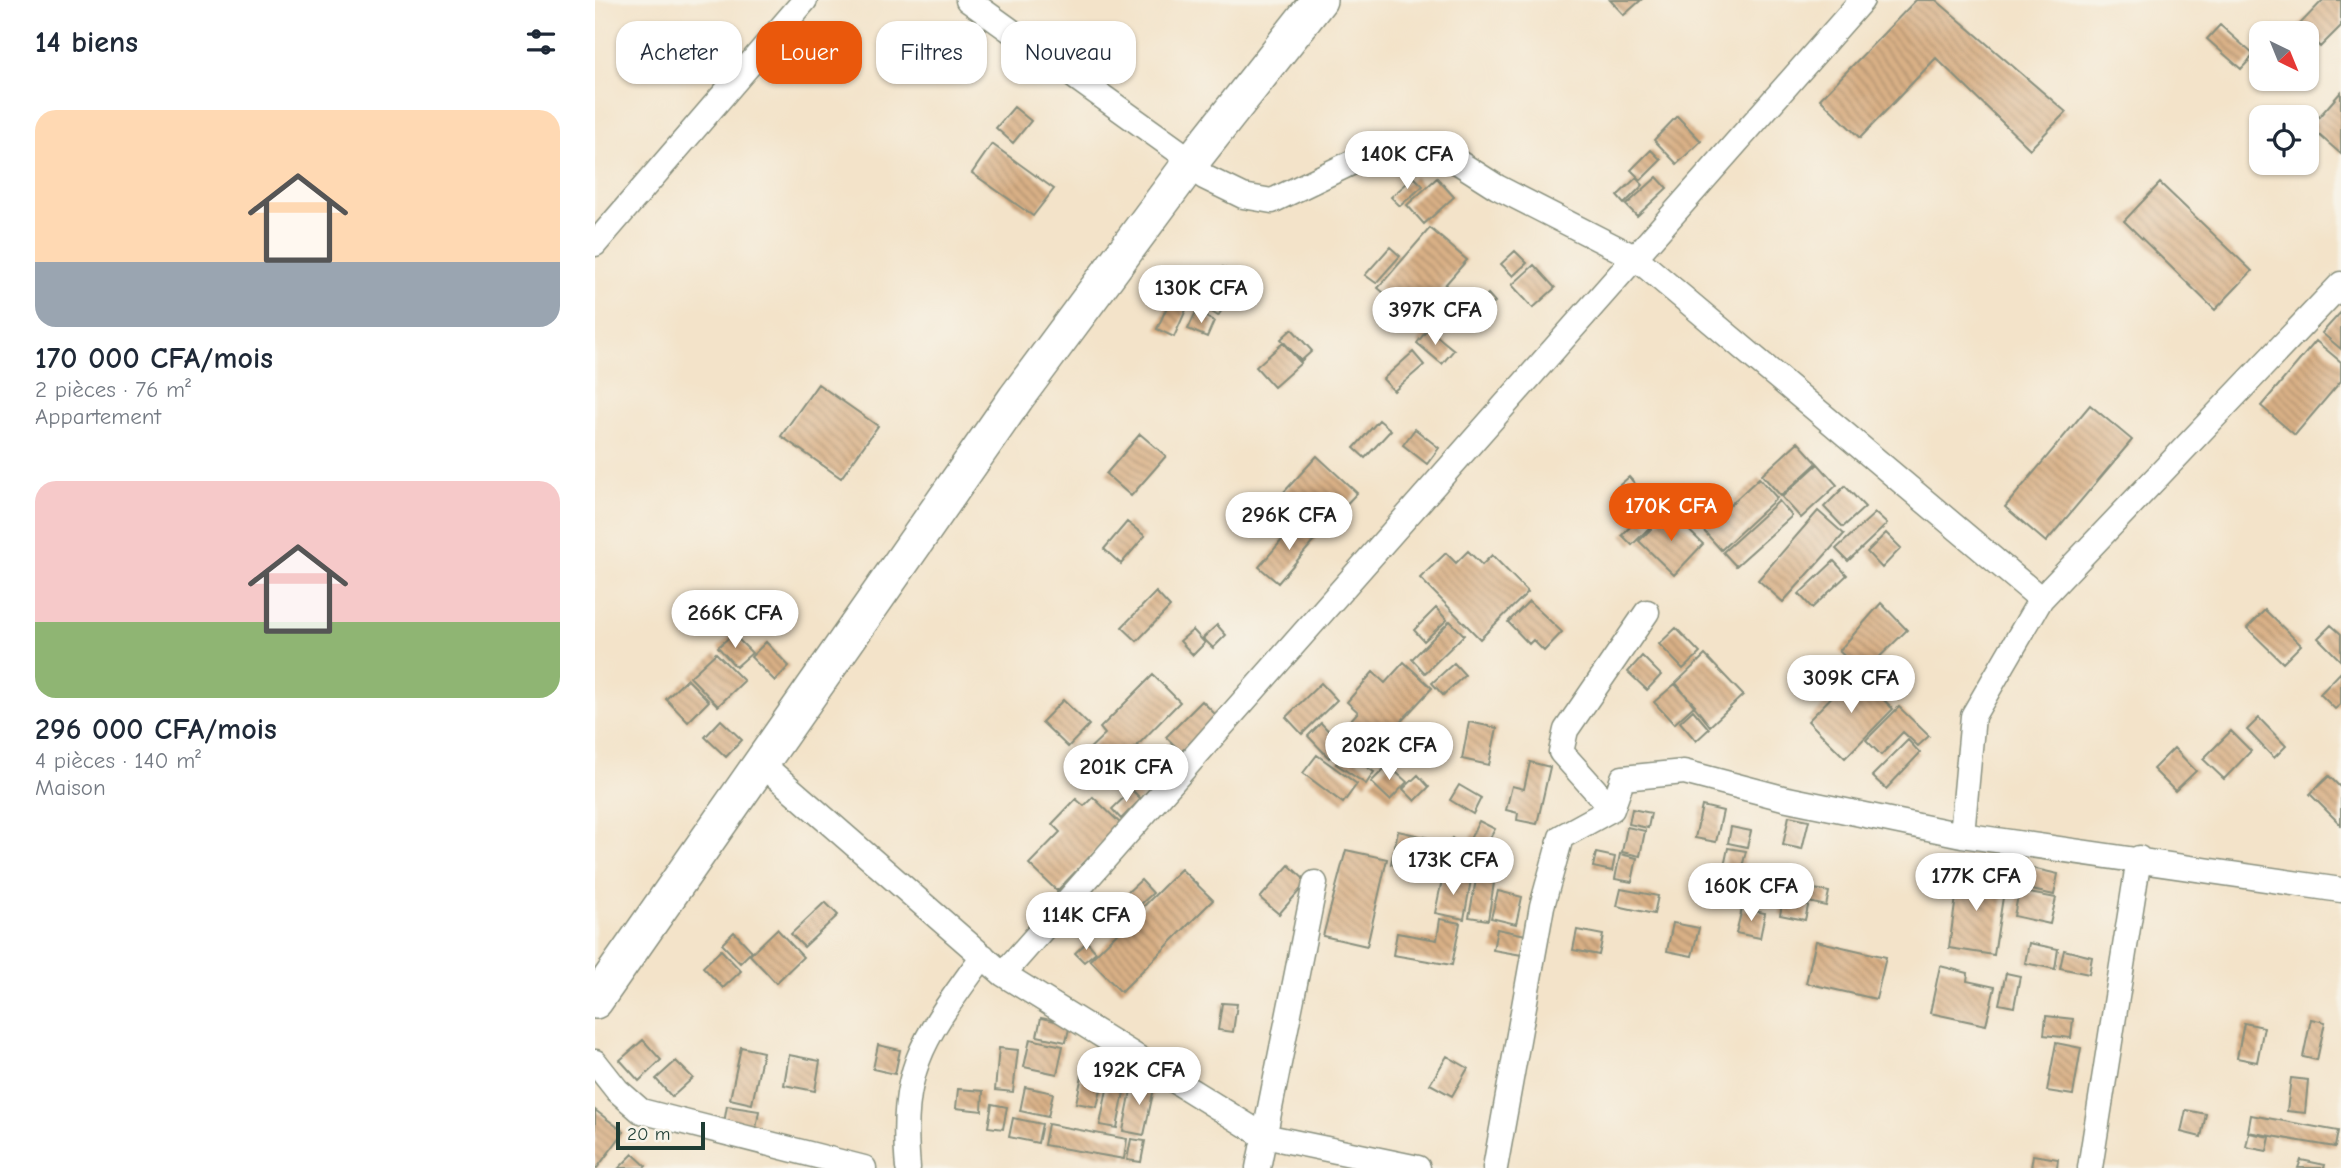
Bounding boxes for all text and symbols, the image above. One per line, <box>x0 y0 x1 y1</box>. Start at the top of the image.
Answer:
chip: Acheter <box>616 21 742 84</box>
chip: Louer <box>756 21 862 84</box>
chip: Filtres <box>876 21 987 84</box>
chip: Nouveau <box>1001 21 1136 84</box>
north arrow <box>2249 21 2319 91</box>
map controls <box>2249 21 2319 175</box>
icon: filters <box>522 23 560 61</box>
text: 14 biens <box>35 25 138 60</box>
button: locate <box>2249 105 2319 175</box>
pin: 140K CFA <box>1335 132 1479 191</box>
text: 140K CFA <box>1361 140 1453 167</box>
icon: home <box>235 155 361 281</box>
pin: 130K CFA <box>1129 266 1273 325</box>
text: 130K CFA <box>1154 274 1248 301</box>
pin: 397K CFA <box>1363 288 1507 347</box>
text: 397K CFA <box>1388 296 1482 323</box>
text: 170 000 CFA/mois <box>35 341 273 376</box>
text: 2 pièces · 76 m² <box>35 376 191 403</box>
text: Appartement <box>35 403 161 430</box>
pin: 170K CFA <box>1599 484 1743 543</box>
pin: 296K CFA <box>1217 492 1361 552</box>
text: 170K CFA <box>1625 492 1717 519</box>
text: 296K CFA <box>1241 501 1337 528</box>
icon: home <box>235 526 361 652</box>
pin: 266K CFA <box>663 590 807 650</box>
text: 266K CFA <box>687 599 783 626</box>
pin: 309K CFA <box>1779 656 1923 715</box>
text: 309K CFA <box>1803 664 1899 691</box>
text: 296 000 CFA/mois <box>35 712 277 747</box>
pin: 202K CFA <box>1317 722 1461 782</box>
text: 202K CFA <box>1341 731 1437 758</box>
pin: 201K CFA <box>1054 744 1198 804</box>
text: 4 pièces · 140 m² <box>35 747 201 774</box>
text: 201K CFA <box>1079 753 1173 780</box>
text: Maison <box>35 774 106 801</box>
pin: 173K CFA <box>1381 838 1525 897</box>
text: 173K CFA <box>1408 846 1498 873</box>
pin: 177K CFA <box>1904 853 2048 913</box>
text: 177K CFA <box>1931 862 2021 889</box>
pin: 160K CFA <box>1679 864 1823 923</box>
text: 160K CFA <box>1704 872 1798 899</box>
pin: 114K CFA <box>1014 892 1158 952</box>
text: 114K CFA <box>1042 901 1130 928</box>
pin: 192K CFA <box>1067 1048 1211 1107</box>
text: 192K CFA <box>1093 1056 1185 1083</box>
scale bar <box>616 1119 705 1151</box>
text: 20 m <box>627 1123 671 1145</box>

